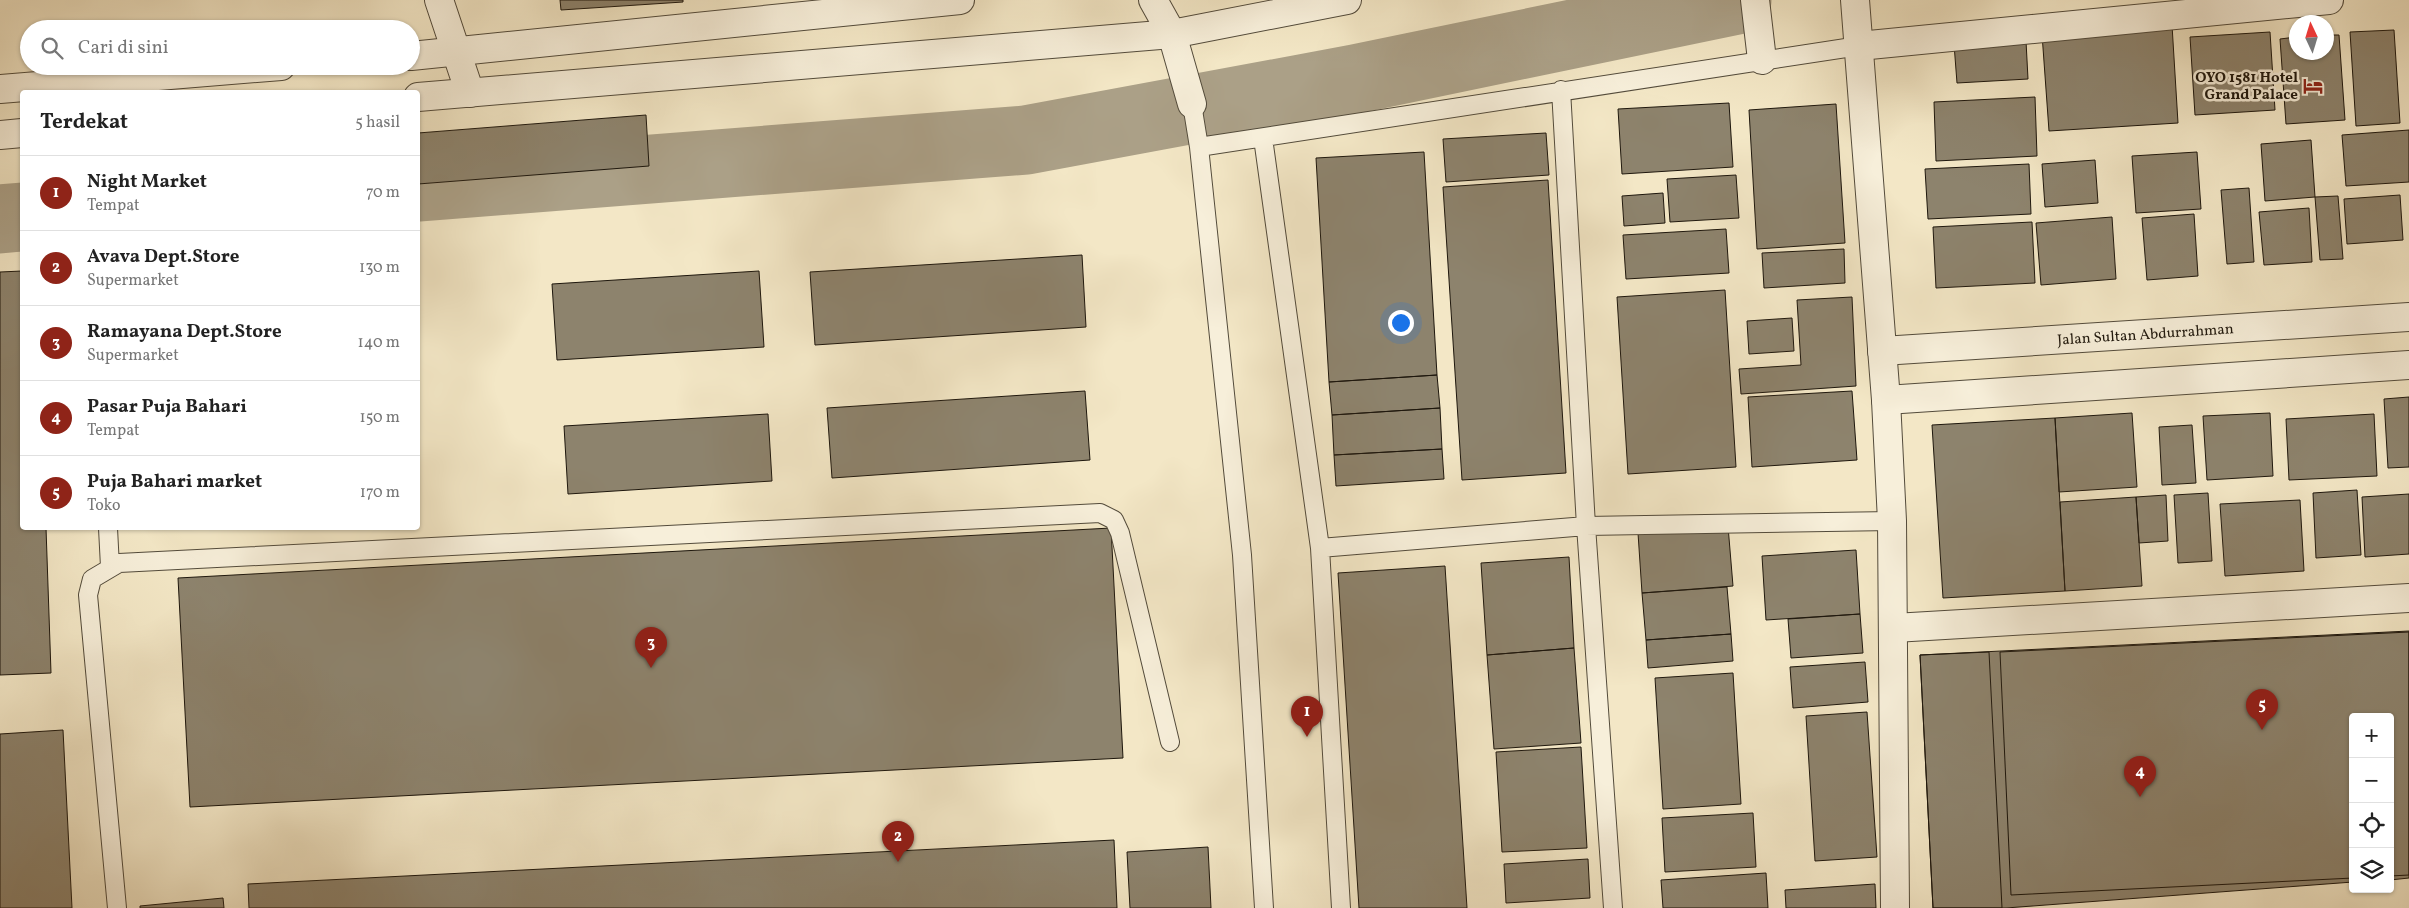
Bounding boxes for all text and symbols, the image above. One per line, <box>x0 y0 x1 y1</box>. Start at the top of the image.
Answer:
north arrow <box>2289 15 2334 60</box>
search box <box>20 20 420 75</box>
icon: search <box>38 34 66 62</box>
text: Cari di sini <box>78 35 169 61</box>
place label: OYO 1581 Hotel Grand Palace <box>2195 68 2298 106</box>
hotel icon: OYO 1581 Hotel Grand Palace <box>2302 75 2324 97</box>
text: Terdekat <box>40 108 128 137</box>
text: 5 hasil <box>355 112 400 134</box>
text: Night Market <box>87 169 207 195</box>
text: 1 <box>53 182 59 204</box>
text: 70 m <box>366 182 400 204</box>
text: Tempat <box>87 195 140 217</box>
text: Avava Dept.Store <box>87 244 239 270</box>
text: 2 <box>52 257 60 279</box>
text: 130 m <box>359 257 400 279</box>
text: Supermarket <box>87 270 179 292</box>
your location <box>1388 310 1414 336</box>
text: Ramayana Dept.Store <box>87 319 282 345</box>
street label: Jalan Sultan Abdurrahman <box>2057 319 2235 352</box>
text: 3 <box>52 332 60 354</box>
text: 140 m <box>358 332 400 354</box>
text: Supermarket <box>87 345 179 367</box>
text: Pasar Puja Bahari <box>87 394 247 420</box>
text: 4 <box>51 407 61 429</box>
text: 150 m <box>359 407 400 429</box>
text: Tempat <box>87 420 140 442</box>
text: Puja Bahari market <box>87 469 262 495</box>
text: 5 <box>52 482 60 504</box>
text: 170 m <box>360 482 400 504</box>
text: Toko <box>87 495 121 517</box>
pin: 3 <box>635 627 667 668</box>
pin: 5 <box>2246 689 2278 730</box>
pin: 1 <box>1291 696 1323 737</box>
map controls <box>2349 713 2394 893</box>
button: + <box>2349 713 2394 758</box>
pin: 4 <box>2124 756 2156 797</box>
button: − <box>2349 758 2394 803</box>
button: locate <box>2349 803 2394 848</box>
pin: 2 <box>882 821 914 862</box>
button: layers <box>2349 848 2394 893</box>

